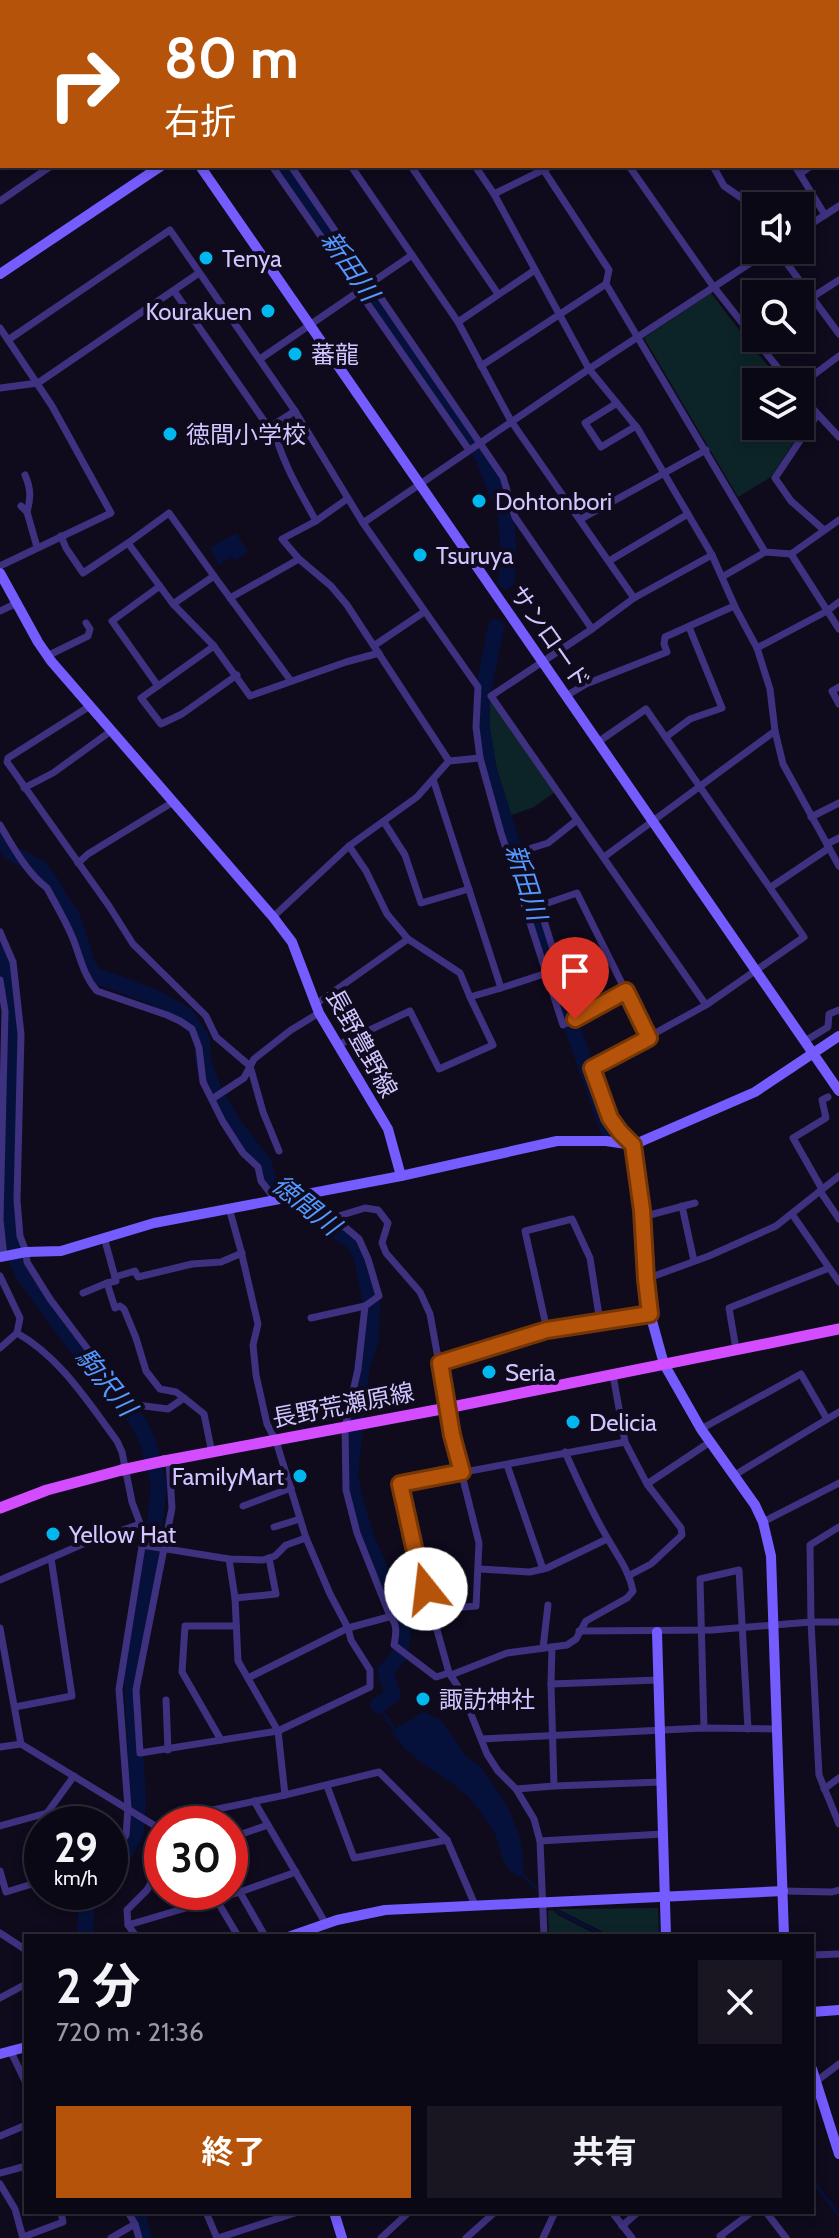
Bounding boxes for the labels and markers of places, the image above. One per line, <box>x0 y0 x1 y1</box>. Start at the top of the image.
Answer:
place label: Tenya <box>222 244 282 273</box>
marker: Tenya <box>197 249 215 267</box>
place label: Kourakuen <box>145 297 252 326</box>
marker: Kourakuen <box>259 302 277 320</box>
place label: 蕃龍 <box>311 340 359 369</box>
marker: 蕃龍 <box>286 345 304 363</box>
place label: 徳間小学校 <box>186 420 306 449</box>
marker: 徳間小学校 <box>161 425 179 443</box>
place label: Dohtonbori <box>495 487 612 516</box>
marker: Dohtonbori <box>470 492 488 510</box>
place label: Tsuruya <box>436 541 514 570</box>
marker: Tsuruya <box>411 546 429 564</box>
pin <box>541 937 609 1019</box>
place label: Seria <box>505 1358 556 1387</box>
marker: Seria <box>480 1363 498 1381</box>
place label: Delicia <box>589 1408 657 1437</box>
marker: Delicia <box>564 1413 582 1431</box>
place label: FamilyMart <box>172 1462 284 1491</box>
marker: FamilyMart <box>291 1467 309 1485</box>
place label: Yellow Hat <box>68 1520 176 1549</box>
marker: Yellow Hat <box>44 1525 62 1543</box>
place label: 諏訪神社 <box>439 1685 535 1714</box>
marker: 諏訪神社 <box>414 1690 432 1708</box>

